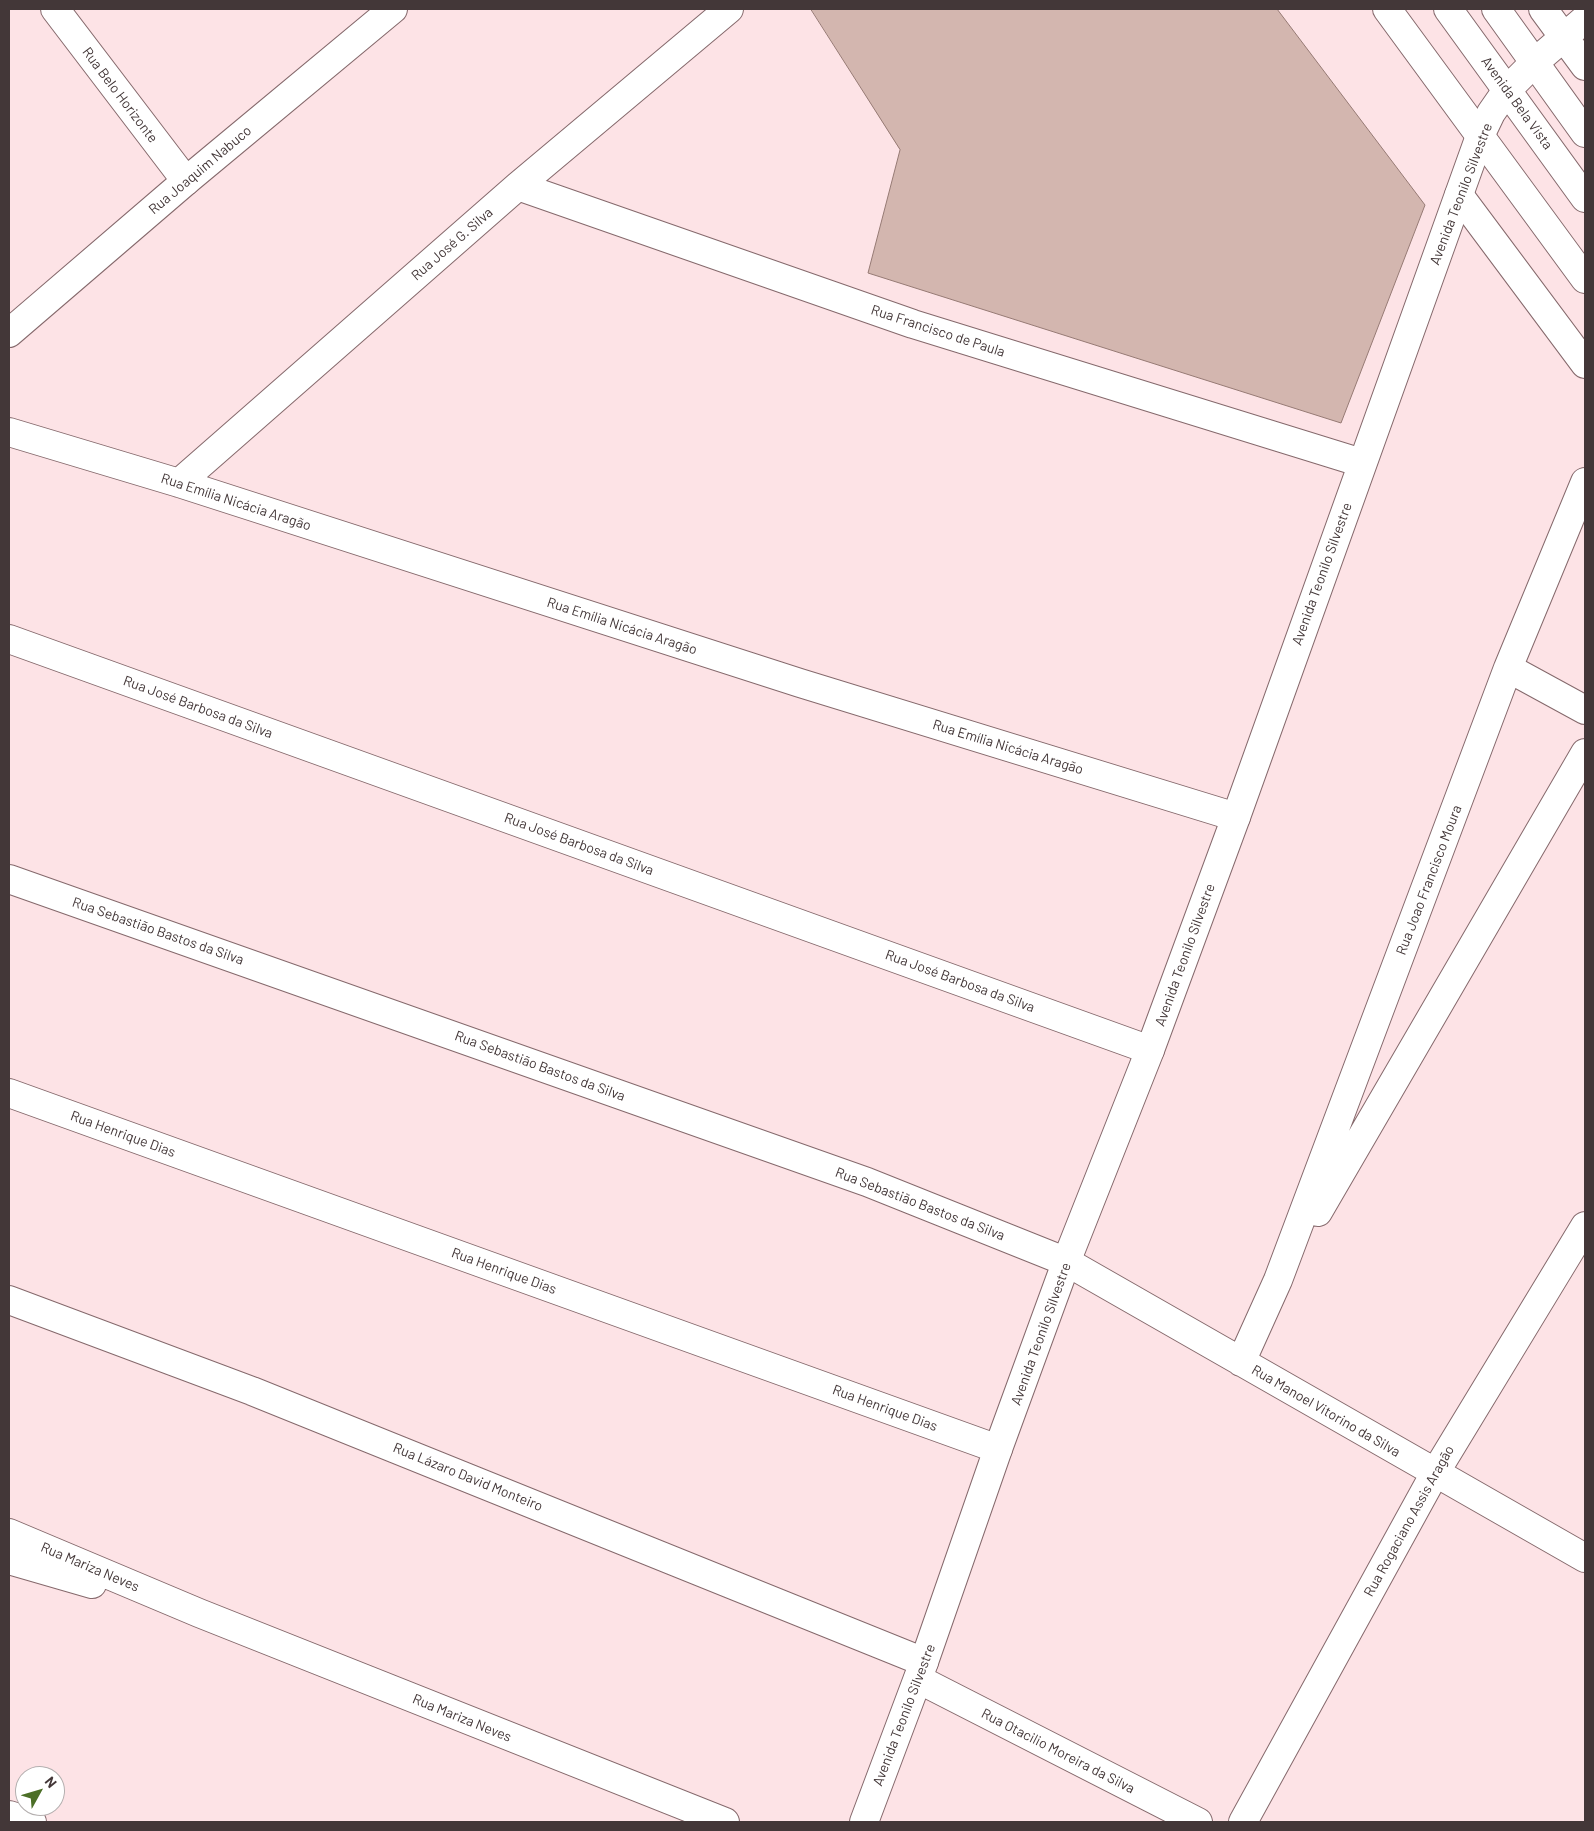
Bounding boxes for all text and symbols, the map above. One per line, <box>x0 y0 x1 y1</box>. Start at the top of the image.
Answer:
street label: Rua Belo Horizonte <box>79 44 161 146</box>
street label: Avenida Bela Vista <box>1478 53 1556 153</box>
street label: Avenida Teonilo Silvestre <box>1426 121 1496 267</box>
street label: Rua Joaquim Nabuco <box>145 122 255 218</box>
street label: Rua José G. Silva <box>408 204 496 284</box>
street label: Rua Francisco de Paula <box>869 301 1007 361</box>
street label: Rua Emília Nicácia Aragão <box>159 470 313 534</box>
street label: Avenida Teonilo Silvestre <box>1288 500 1356 648</box>
street label: Rua Emília Nicácia Aragão <box>545 594 699 658</box>
street label: Rua José Barbosa da Silva <box>121 672 275 742</box>
street label: Rua Emília Nicácia Aragão <box>931 716 1085 778</box>
street label: Rua Joao Francisco Moura <box>1393 803 1465 957</box>
street label: Rua José Barbosa da Silva <box>502 809 656 879</box>
street label: Avenida Teonilo Silvestre <box>1151 881 1219 1029</box>
street label: Rua Sebastião Bastos da Silva <box>70 894 246 968</box>
street label: Rua José Barbosa da Silva <box>883 946 1037 1016</box>
street label: Rua Sebastião Bastos da Silva <box>452 1027 628 1105</box>
street label: Rua Henrique Dias <box>68 1107 178 1161</box>
street label: Rua Sebastião Bastos da Silva <box>833 1164 1007 1244</box>
street label: Rua Henrique Dias <box>449 1244 559 1298</box>
street label: Avenida Teonilo Silvestre <box>1007 1260 1075 1408</box>
street label: Rua Manoel Vitorino da Silva <box>1249 1362 1403 1460</box>
street label: Rua Henrique Dias <box>830 1381 940 1435</box>
street label: Rua Lázaro David Monteiro <box>391 1439 545 1515</box>
street label: Rua Rogaciano Assis Aragão <box>1360 1442 1458 1600</box>
street label: Rua Mariza Neves <box>38 1539 142 1595</box>
street label: Avenida Teonilo Silvestre <box>869 1642 939 1788</box>
street label: Rua Mariza Neves <box>410 1690 514 1746</box>
street label: Rua Otacilio Moreira da Silva <box>978 1705 1138 1797</box>
north arrow <box>15 1766 65 1816</box>
text: N <box>42 1773 61 1791</box>

